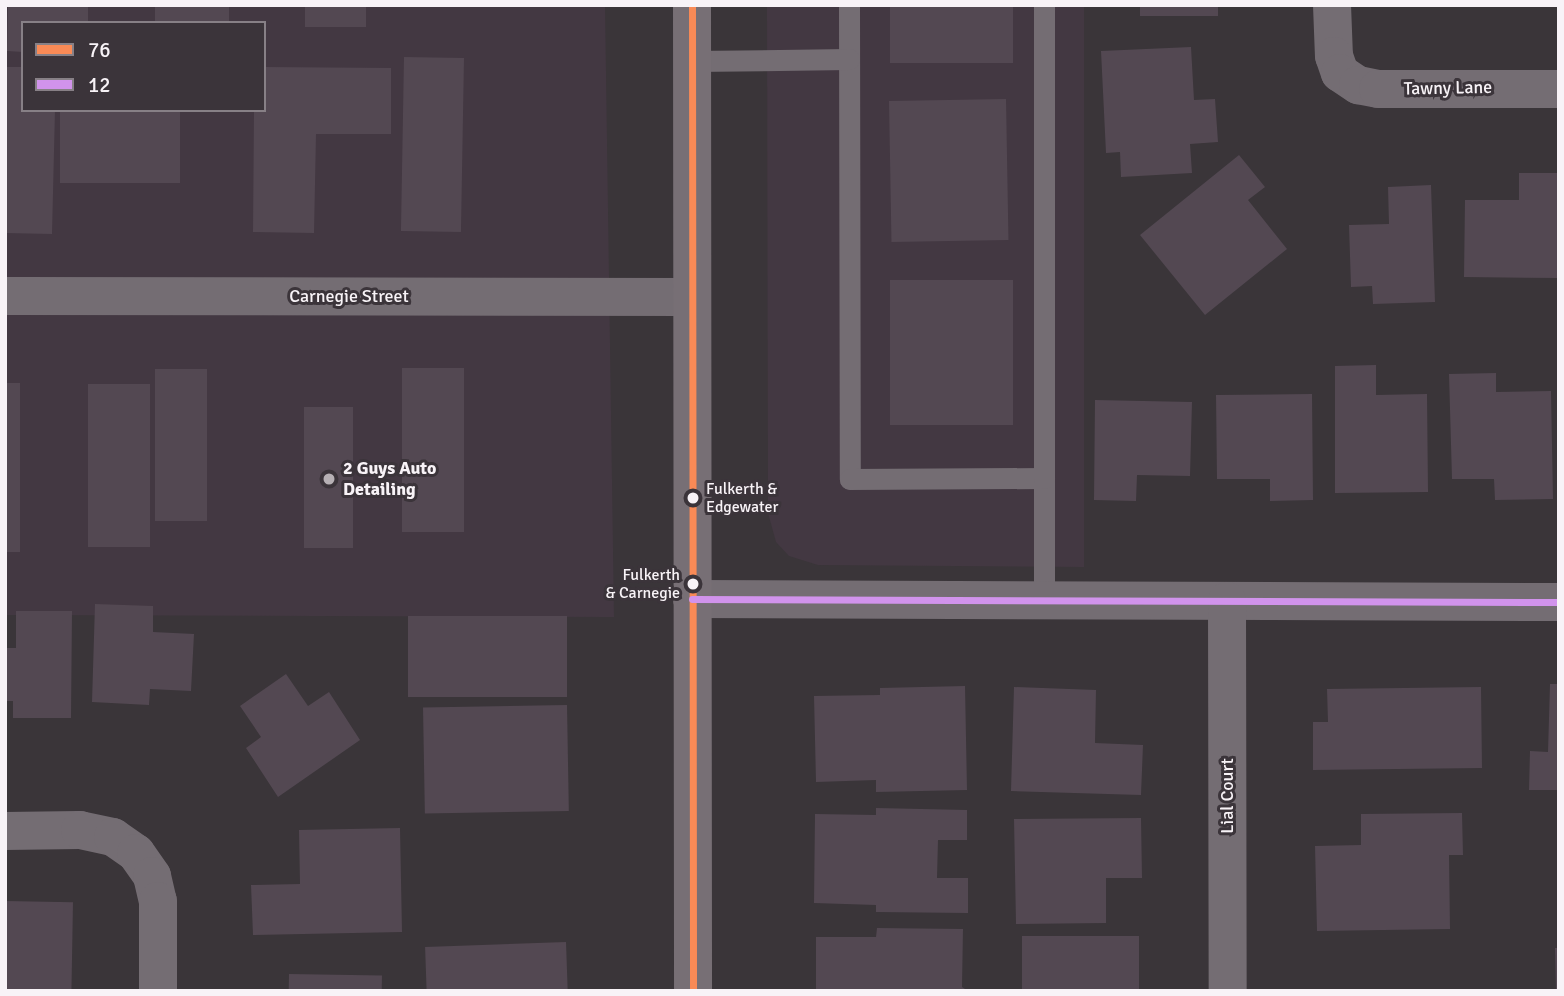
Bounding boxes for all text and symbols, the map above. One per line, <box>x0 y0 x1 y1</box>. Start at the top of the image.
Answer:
legend <box>21 21 266 112</box>
text: 76 <box>88 37 111 63</box>
text: 12 <box>88 72 111 98</box>
street label: Tawny Lane <box>1404 76 1492 100</box>
street label: Carnegie Street <box>289 285 409 307</box>
place label: 2 Guys Auto Detailing <box>343 458 436 500</box>
marker: 2 Guys Auto Detailing <box>321 471 337 487</box>
place label: Fulkerth & Edgewater <box>706 479 778 517</box>
marker: Fulkerth & Edgewater <box>686 491 700 505</box>
place label: Fulkerth & Carnegie <box>605 565 680 603</box>
marker: Fulkerth & Carnegie <box>686 577 700 591</box>
street label: Lial Court <box>1216 758 1238 834</box>

